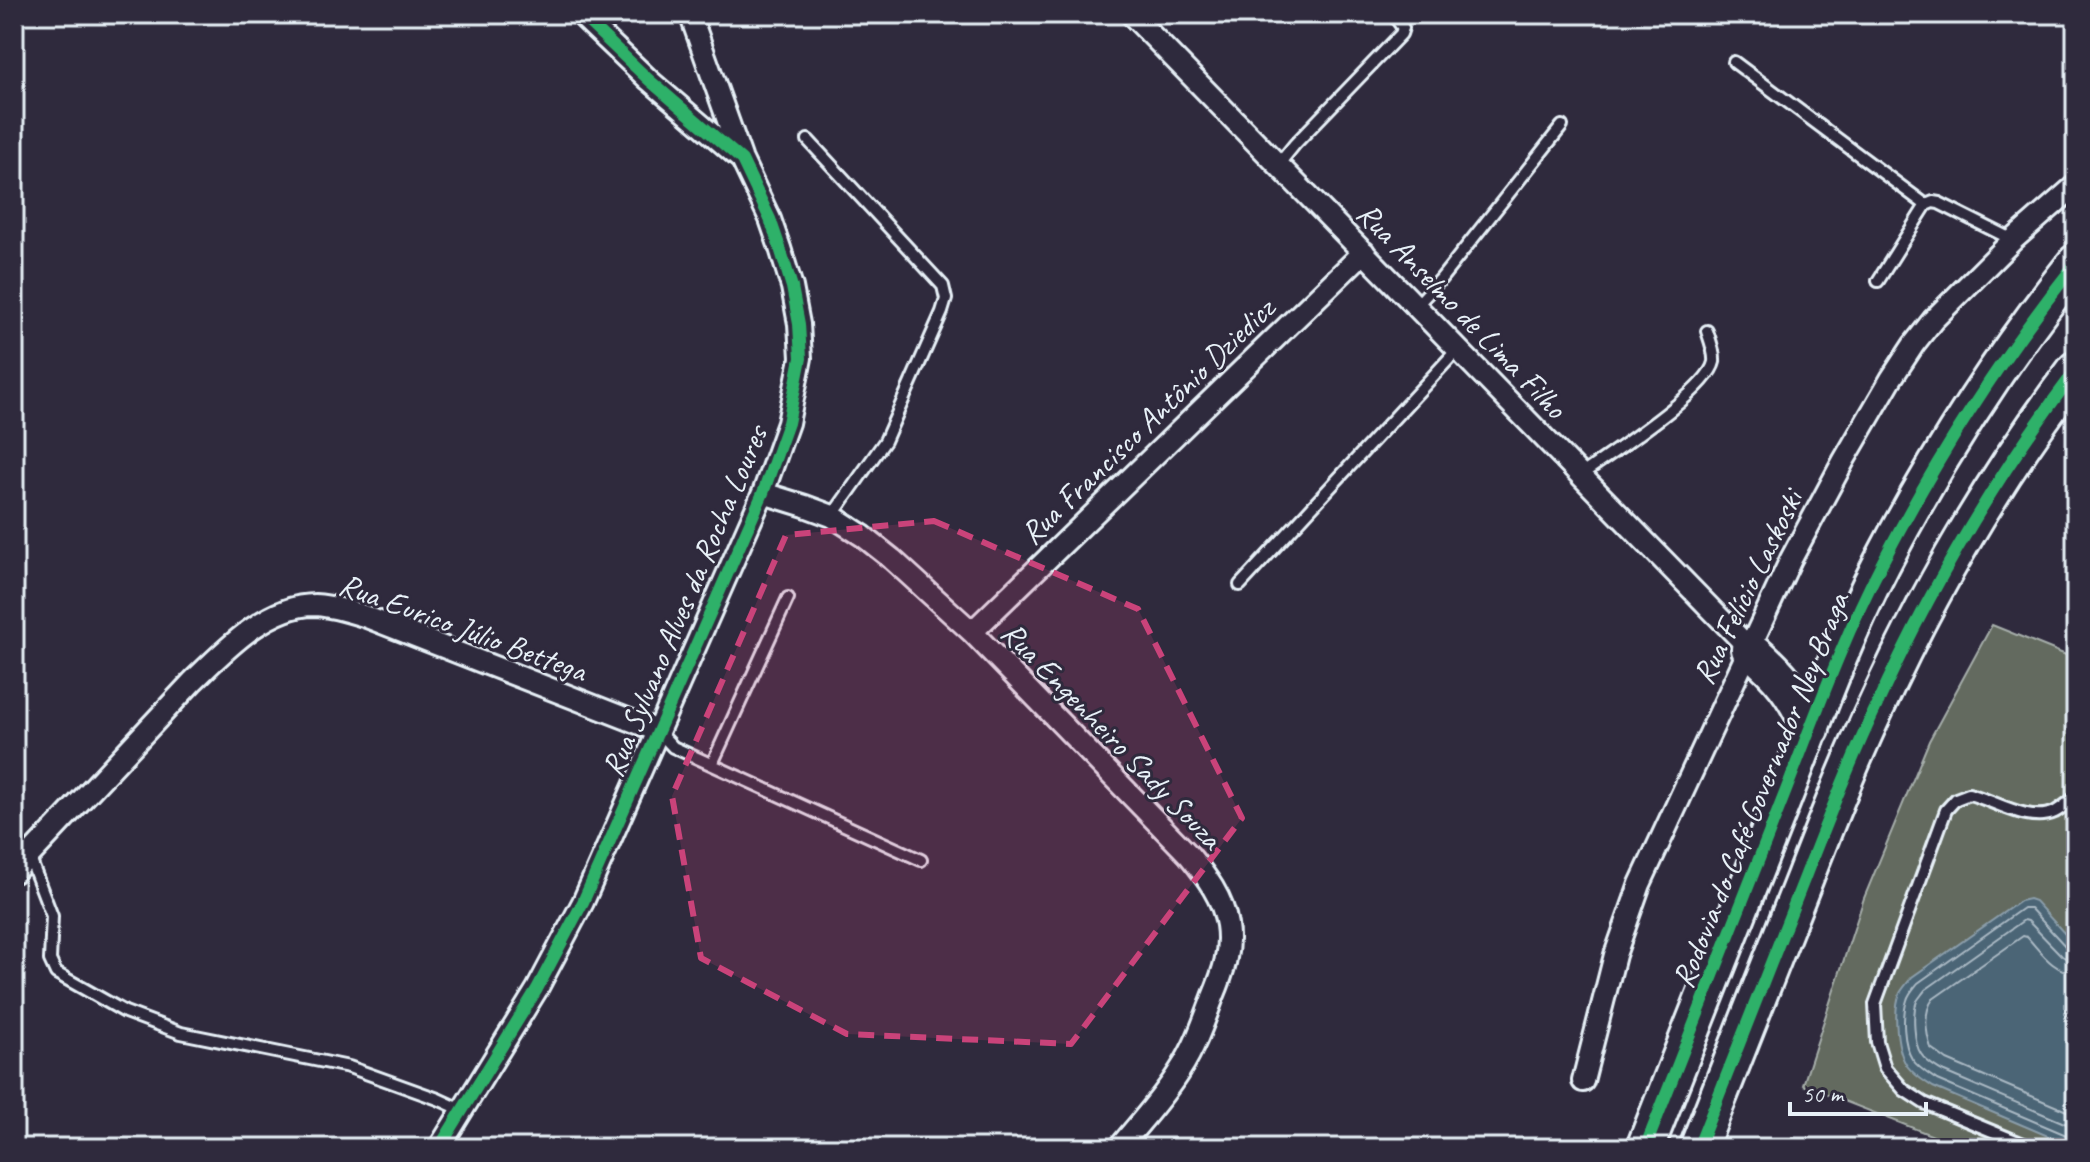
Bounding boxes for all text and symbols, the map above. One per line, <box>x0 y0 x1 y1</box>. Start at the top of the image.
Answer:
street label: Rua Anselmo de Lima Filho <box>1348 194 1577 428</box>
street label: Rua Francisco Antônio Dziedicz <box>1011 287 1285 554</box>
street label: Rua Sylvano Alves da Rocha Loures <box>592 417 778 783</box>
street label: Rua Felício Laskoski <box>1683 480 1814 691</box>
street label: Rua Eurico Júlio Bettega <box>334 564 594 692</box>
street label: Rodovia do Café Governador Ney Braga <box>1662 585 1859 994</box>
street label: Rua Engenheiro Sady Souza <box>992 613 1232 859</box>
scale bar <box>1790 1066 1926 1116</box>
text: 50 m <box>1802 1079 1845 1109</box>

